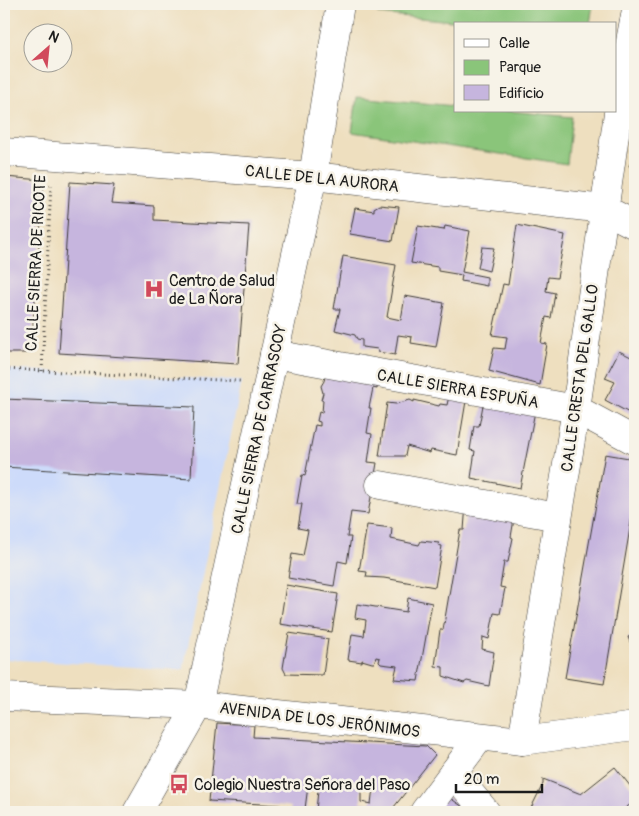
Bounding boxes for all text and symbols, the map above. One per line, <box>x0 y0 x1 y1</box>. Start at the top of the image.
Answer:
north arrow <box>22 22 72 72</box>
legend <box>454 22 616 112</box>
text: N <box>46 27 62 47</box>
text: Calle <box>499 34 530 53</box>
text: Parque <box>499 58 542 77</box>
text: Edificio <box>499 84 544 103</box>
street label: CALLE DE LA AURORA <box>244 161 400 197</box>
street label: CALLE SIERRA DE RICOTE <box>21 174 51 352</box>
place label: Centro de Salud de La Ñora <box>169 271 275 309</box>
hospital icon: Centro de Salud de La Ñora <box>143 278 165 300</box>
street label: CALLE CRESTA DEL GALLO <box>557 283 603 473</box>
street label: CALLE SIERRA DE CARRASCOY <box>227 323 291 536</box>
street label: CALLE SIERRA ESPUÑA <box>375 365 540 413</box>
street label: AVENIDA DE LOS JERÓNIMOS <box>218 697 421 742</box>
scale bar <box>456 761 543 793</box>
text: 20 m <box>464 770 499 789</box>
bus stop icon: Colegio Nuestra Señora del Paso <box>168 773 190 795</box>
place label: Colegio Nuestra Señora del Paso <box>194 775 411 795</box>

